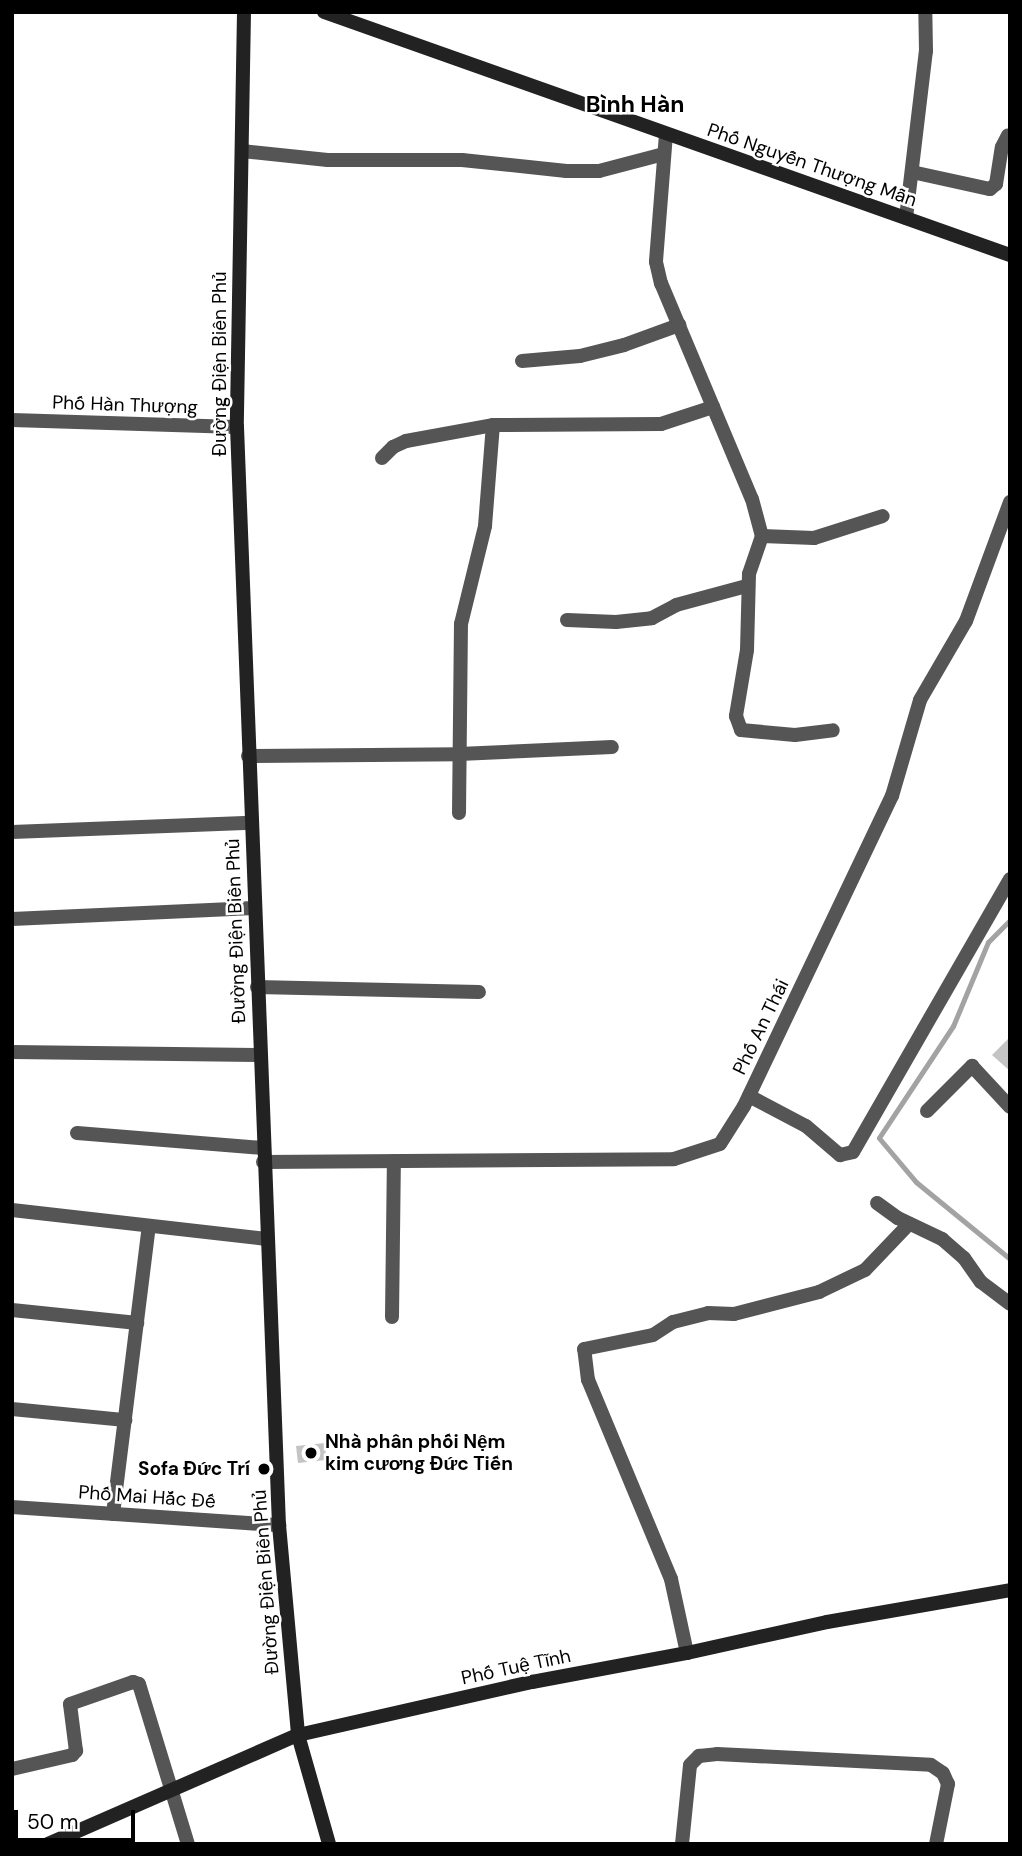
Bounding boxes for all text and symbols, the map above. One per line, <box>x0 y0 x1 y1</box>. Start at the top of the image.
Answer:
district label: Bình Hàn <box>586 90 684 118</box>
street label: Phố Nguyễn Thượng Mẫn <box>704 118 920 212</box>
street label: Đường Điện Biên Phủ <box>209 271 231 457</box>
street label: Phố Hàn Thượng <box>52 391 198 419</box>
street label: Đường Điện Biên Phủ <box>221 838 251 1024</box>
street label: Phố An Thái <box>728 976 794 1078</box>
place label: Nhà phân phối Nệm kim cương Đức Tiến <box>325 1431 513 1475</box>
marker: Nhà phân phối Nệm kim cương Đức Tiến <box>303 1445 319 1461</box>
place label: Sofa Đức Trí <box>138 1458 250 1480</box>
marker: Sofa Đức Trí <box>256 1461 272 1477</box>
street label: Phố Mai Hắc Đế <box>78 1481 216 1513</box>
street label: Đường Điện Biên Phủ <box>248 1489 284 1675</box>
street label: Phố Tuệ Tĩnh <box>459 1644 573 1690</box>
scale bar <box>18 1797 138 1841</box>
text: 50 m <box>27 1808 78 1836</box>

